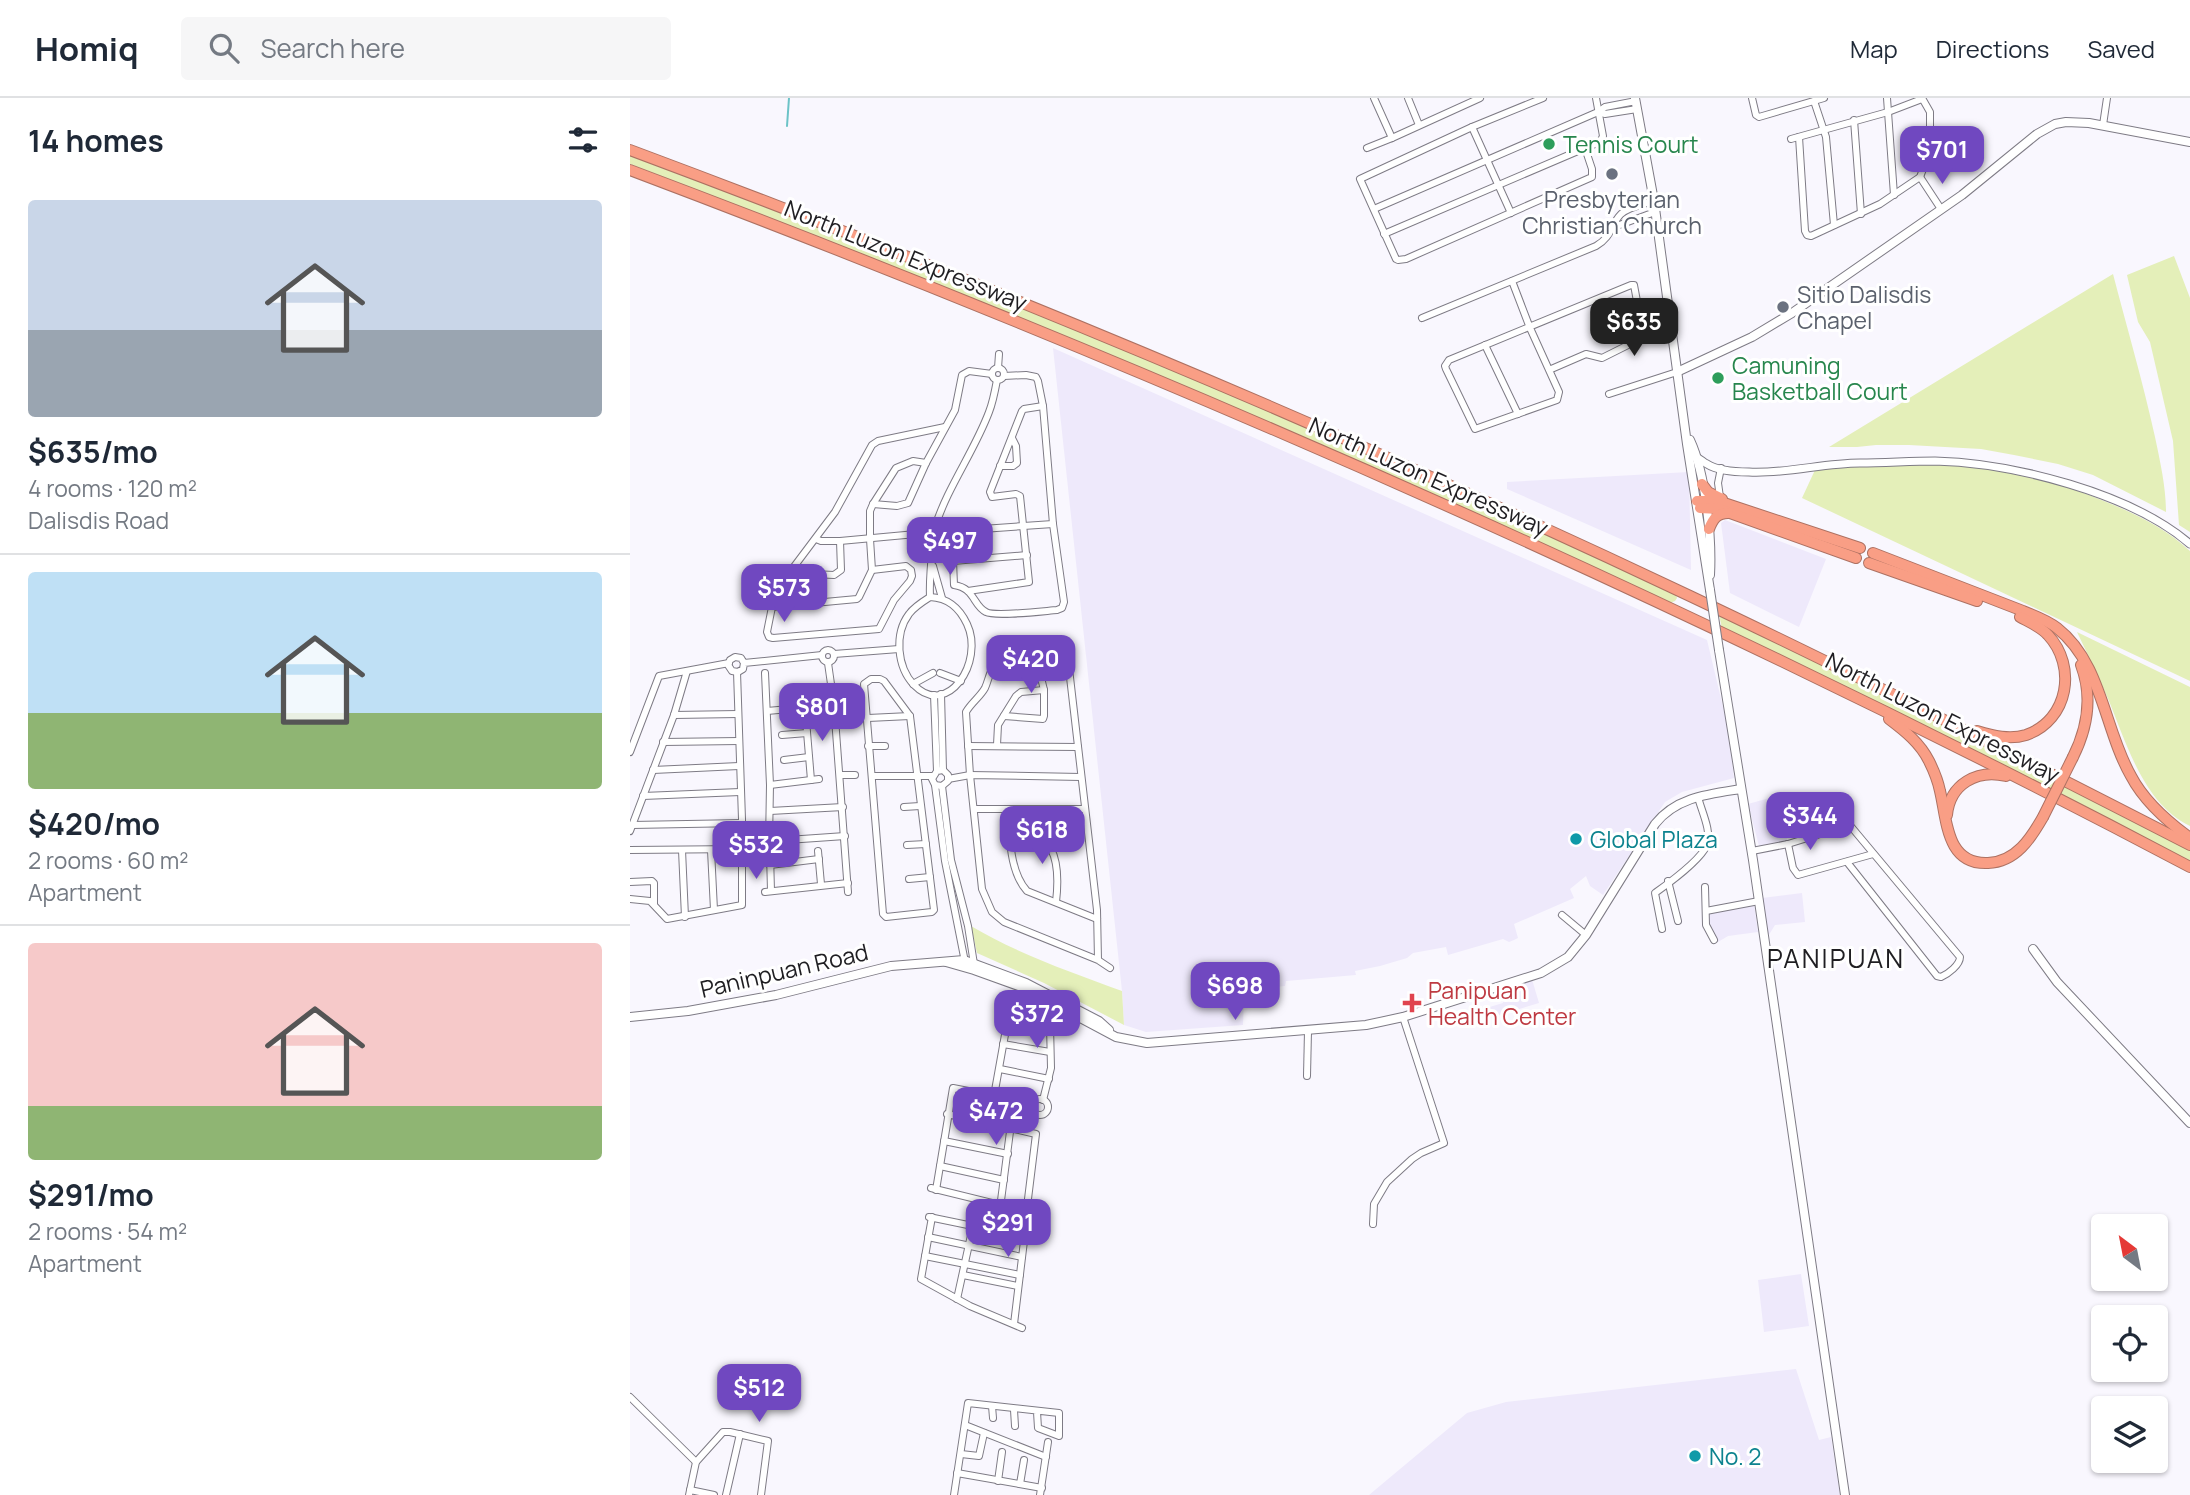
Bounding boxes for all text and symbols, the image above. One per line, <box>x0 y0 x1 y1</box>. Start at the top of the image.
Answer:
search box <box>181 17 671 80</box>
text: Homiq <box>35 26 139 71</box>
icon: search <box>205 29 243 67</box>
text: Search here <box>261 30 405 66</box>
text: Map <box>1850 32 1898 65</box>
text: Directions <box>1936 32 2049 65</box>
text: Saved <box>2087 32 2155 65</box>
text: 14 homes <box>28 120 164 161</box>
icon: filters <box>564 121 602 159</box>
pin: $701 <box>1901 126 1983 186</box>
place label: Tennis Court <box>1563 128 1699 160</box>
text: $701 <box>1916 133 1968 165</box>
marker: Tennis Court <box>1541 136 1557 152</box>
marker: Presbyterian Christian Church <box>1604 166 1620 182</box>
place label: Presbyterian Christian Church <box>1522 183 1702 241</box>
street label: North Luzon Expressway <box>780 192 1032 318</box>
icon: home <box>252 245 378 371</box>
place label: Sitio Dalisdis Chapel <box>1797 278 1931 336</box>
pin: $635 <box>1593 299 1675 358</box>
marker: Sitio Dalisdis Chapel <box>1775 299 1791 315</box>
text: $635 <box>1606 305 1662 337</box>
place label: Camuning Basketball Court <box>1732 349 1908 407</box>
marker: Camuning Basketball Court <box>1710 370 1726 386</box>
street label: North Luzon Expressway <box>1304 409 1554 543</box>
text: $635/mo <box>28 431 158 472</box>
text: 4 rooms · 120 m² <box>28 472 197 504</box>
text: Dalisdis Road <box>28 504 169 536</box>
pin: $497 <box>909 518 991 577</box>
text: $497 <box>923 524 977 556</box>
pin: $573 <box>743 564 825 624</box>
text: $573 <box>757 571 811 603</box>
icon: home <box>252 617 378 743</box>
pin: $420 <box>990 636 1072 695</box>
text: $420 <box>1002 642 1060 674</box>
street label: North Luzon Expressway <box>1820 644 2066 790</box>
pin: $801 <box>781 684 863 743</box>
text: $801 <box>795 690 849 722</box>
pin: $344 <box>1769 792 1851 852</box>
text: $344 <box>1782 799 1838 831</box>
text: $420/mo <box>28 803 160 844</box>
pin: $618 <box>1001 806 1083 866</box>
text: $618 <box>1016 813 1068 845</box>
pin: $532 <box>715 822 797 881</box>
place label: Global Plaza <box>1590 823 1718 855</box>
text: $532 <box>729 828 784 860</box>
marker: Global Plaza <box>1568 831 1584 847</box>
text: 2 rooms · 60 m² <box>28 844 189 876</box>
text: Apartment <box>28 876 142 908</box>
street label: Paninpuan Road <box>697 935 871 1005</box>
district label: PANIPUAN <box>1767 940 1905 976</box>
pin: $698 <box>1194 962 1276 1022</box>
text: $698 <box>1207 969 1263 1001</box>
place label: Panipuan Health Center <box>1428 974 1576 1032</box>
icon: home <box>252 988 378 1114</box>
pin: $372 <box>996 990 1078 1050</box>
marker: Panipuan Health Center <box>1402 993 1422 1013</box>
text: $372 <box>1010 997 1064 1029</box>
pin: $472 <box>955 1088 1037 1147</box>
text: $472 <box>969 1094 1023 1126</box>
text: $291/mo <box>28 1174 154 1215</box>
pin: $291 <box>967 1200 1049 1259</box>
text: $291 <box>982 1206 1034 1238</box>
north arrow <box>2091 1214 2168 1292</box>
map controls <box>2091 1214 2168 1473</box>
text: 2 rooms · 54 m² <box>28 1215 187 1247</box>
text: Apartment <box>28 1247 142 1279</box>
button: locate <box>2091 1305 2168 1382</box>
pin: $512 <box>718 1364 800 1424</box>
text: $512 <box>733 1371 785 1403</box>
button: layers <box>2091 1396 2168 1473</box>
place label: No. 2 <box>1709 1440 1761 1472</box>
marker: No. 2 <box>1687 1448 1703 1464</box>

